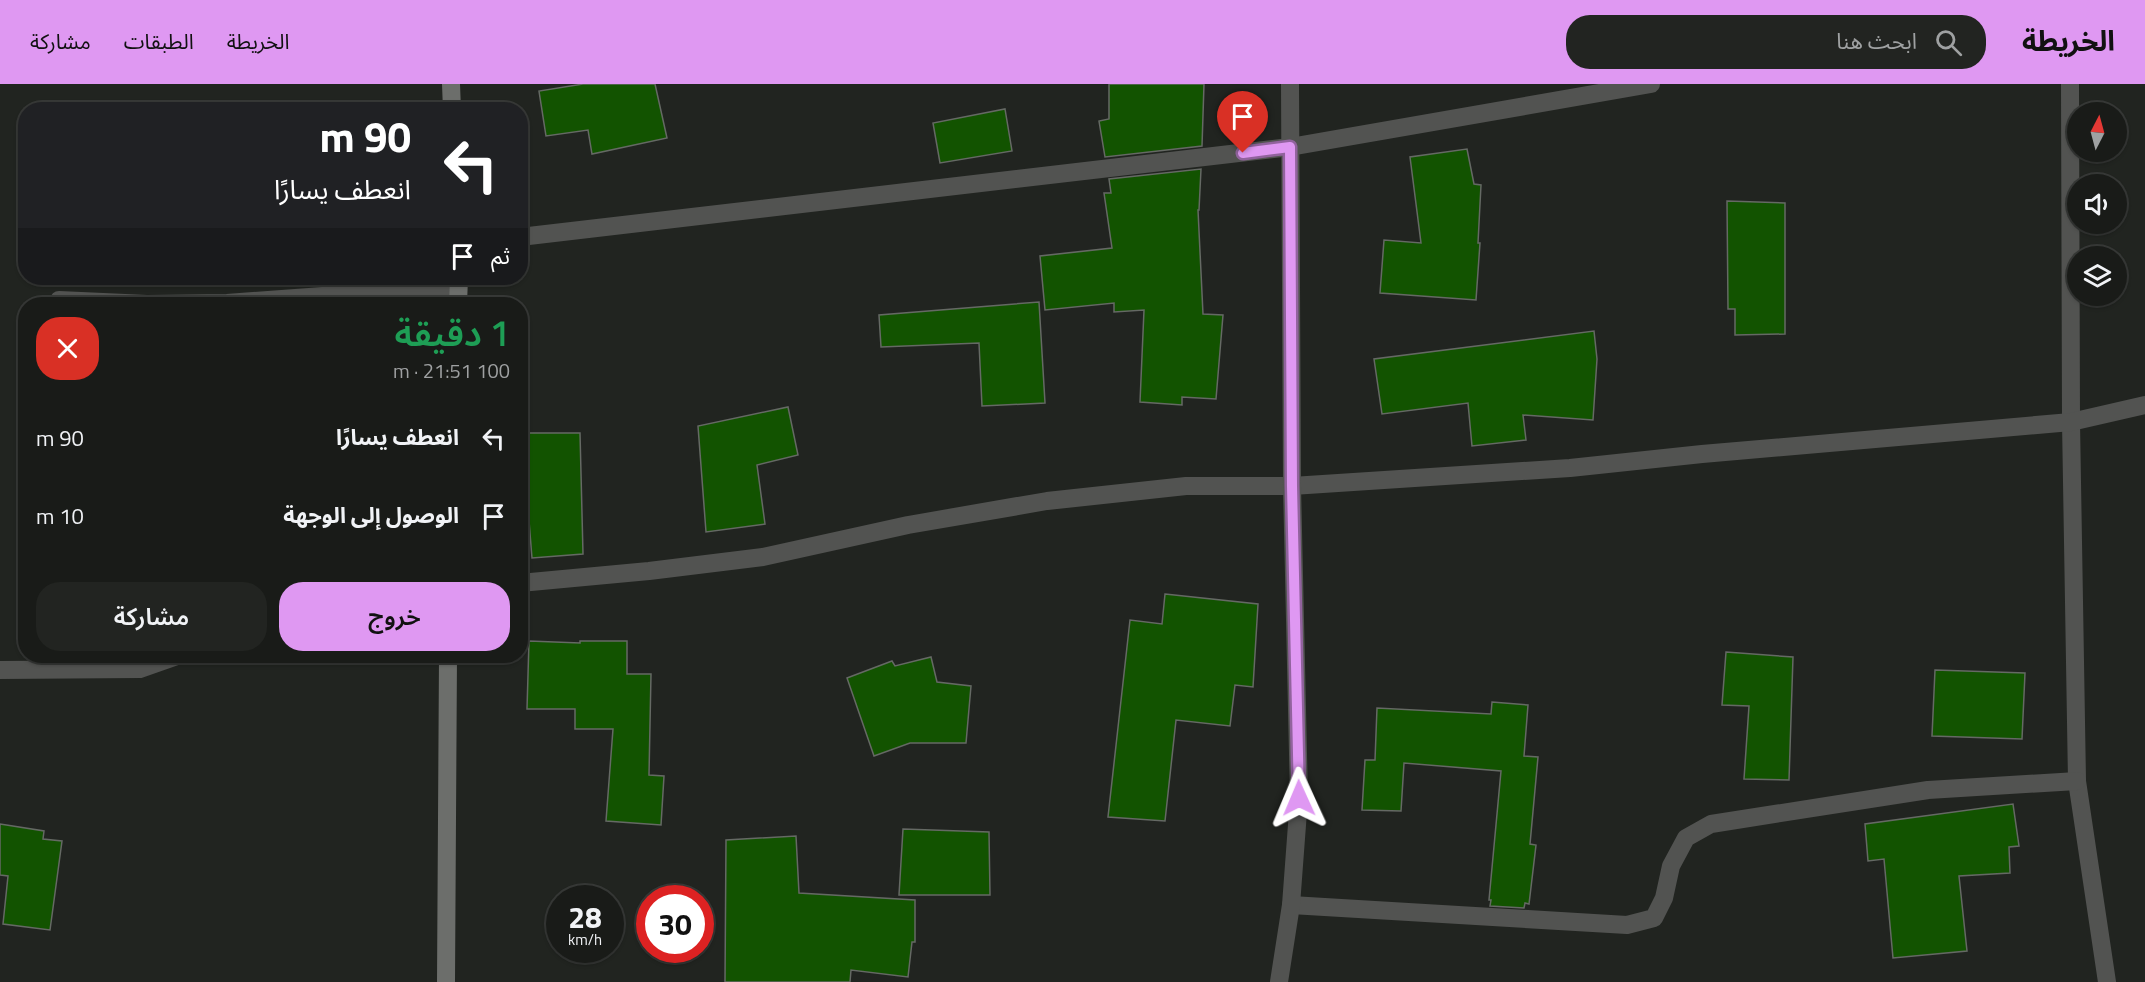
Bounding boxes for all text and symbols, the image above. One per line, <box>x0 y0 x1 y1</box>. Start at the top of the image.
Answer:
search box <box>1566 15 1986 69</box>
text: الخريطة <box>2022 19 2115 62</box>
text: ابحث هنا <box>1836 24 1917 58</box>
text: مشاركة <box>30 25 91 57</box>
text: الطبقات <box>124 25 194 57</box>
text: الخريطة <box>227 25 290 57</box>
icon: search <box>1932 26 1965 59</box>
pin <box>1217 91 1268 153</box>
icon: arrive <box>1226 100 1259 133</box>
north arrow <box>2067 102 2127 162</box>
map controls <box>2067 102 2127 306</box>
text: 90 m <box>319 104 411 168</box>
icon: left <box>432 126 510 204</box>
text: انعطف يسارًا <box>274 168 411 209</box>
button: sound <box>2067 174 2127 234</box>
text: ثم <box>491 239 510 273</box>
icon: arrive <box>446 240 479 273</box>
button: layers <box>2067 246 2127 306</box>
text: 1 دقيقة <box>395 305 510 360</box>
button: close <box>36 317 99 380</box>
text: 100 m · 21:51 <box>393 355 510 386</box>
text: انعطف يسارًا <box>336 420 459 454</box>
text: 90 m <box>36 421 84 455</box>
icon: left <box>477 422 510 455</box>
text: الوصول إلى الوجهة <box>283 498 459 532</box>
text: 10 m <box>36 499 84 533</box>
icon: arrive <box>477 500 510 533</box>
button: مشاركة <box>36 582 267 651</box>
button: خروج <box>279 582 510 651</box>
position arrow <box>1267 766 1331 830</box>
speed limit sign: 30 <box>636 885 714 963</box>
text: 28 <box>568 894 602 940</box>
text: km/h <box>568 928 602 951</box>

